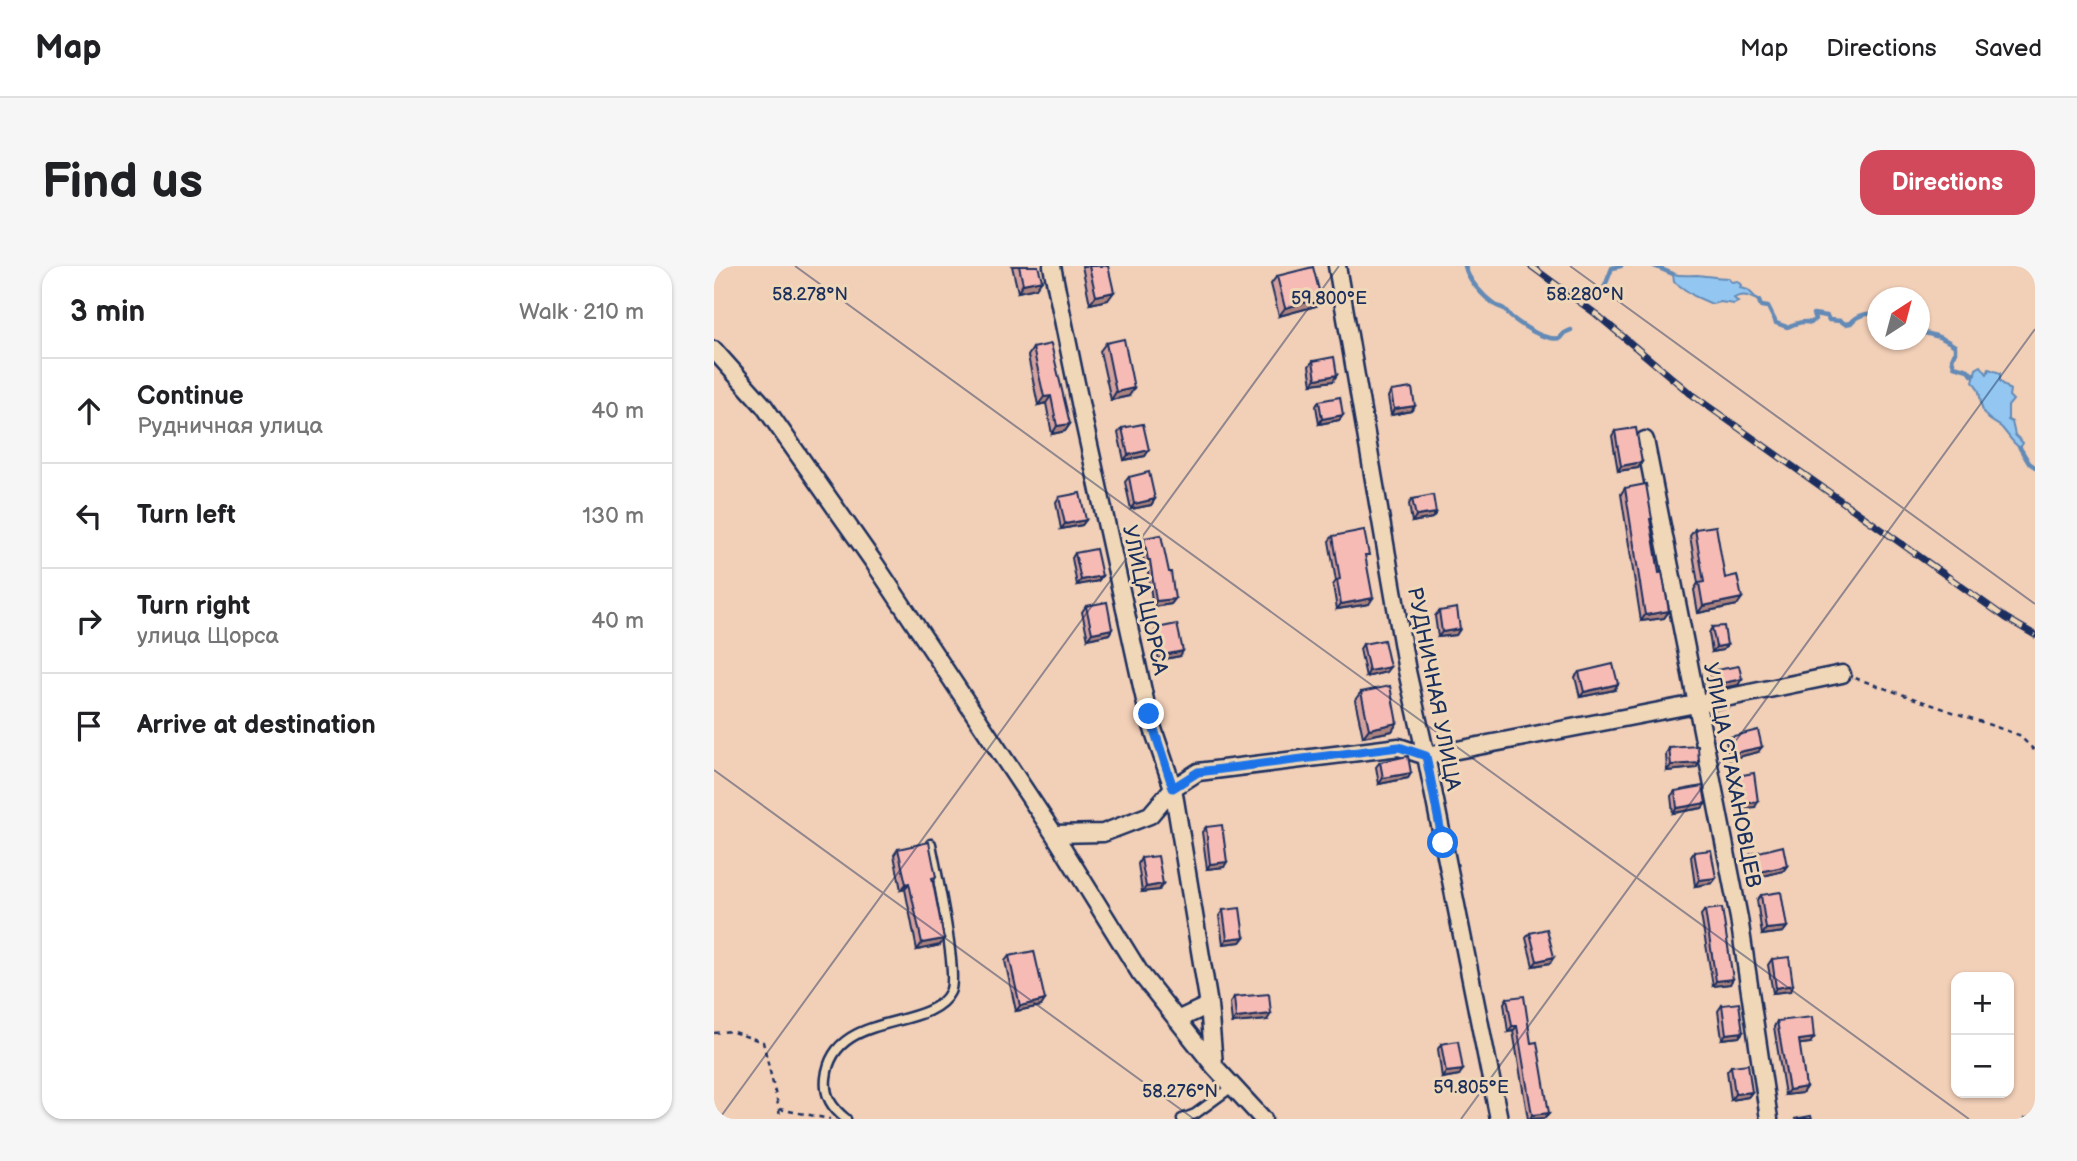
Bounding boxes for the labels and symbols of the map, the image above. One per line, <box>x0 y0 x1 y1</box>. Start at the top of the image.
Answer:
text: 58.278°N <box>772 284 848 305</box>
text: 58.280°N <box>1546 284 1624 305</box>
north arrow <box>1867 287 1930 350</box>
text: 59.800°E <box>1291 288 1367 309</box>
street label: УЛИЦА ЩОРСА <box>1117 523 1173 678</box>
street label: РУДНИЧНАЯ УЛИЦА <box>1402 585 1466 793</box>
street label: УЛИЦА СТАХАНОВЦЕВ <box>1698 660 1766 890</box>
route end <box>1133 698 1164 729</box>
route start <box>1427 827 1458 858</box>
text: 59.805°E <box>1433 1077 1509 1098</box>
text: 58.276°N <box>1142 1081 1218 1102</box>

